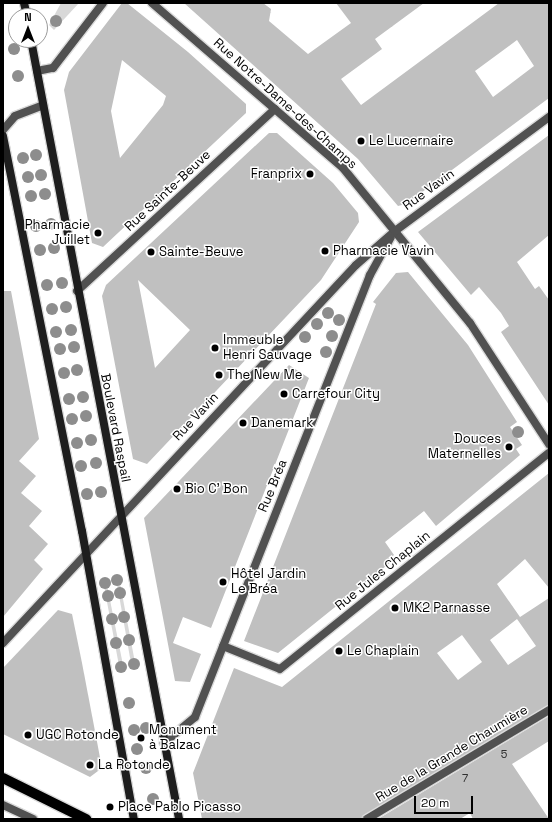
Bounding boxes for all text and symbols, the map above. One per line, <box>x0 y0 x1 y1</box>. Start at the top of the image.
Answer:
north arrow <box>8 8 48 48</box>
text: N <box>24 10 32 24</box>
street label: Rue Notre-Dame-des-Champs <box>210 35 360 173</box>
place label: Le Lucernaire <box>369 133 453 149</box>
marker: Le Lucernaire <box>356 136 366 146</box>
street label: Rue Sainte-Beuve <box>122 147 214 235</box>
place label: Franprix <box>251 166 302 182</box>
street label: Rue Vavin <box>400 166 458 214</box>
marker: Franprix <box>305 169 315 179</box>
place label: Pharmacie Juillet <box>25 218 90 249</box>
marker: Pharmacie Juillet <box>93 228 103 238</box>
place label: Pharmacie Vavin <box>333 243 435 259</box>
place label: Sainte-Beuve <box>159 244 243 260</box>
marker: Pharmacie Vavin <box>320 246 330 256</box>
marker: Sainte-Beuve <box>146 247 156 257</box>
place label: Immeuble Henri Sauvage <box>223 333 312 364</box>
marker: Immeuble Henri Sauvage <box>210 343 220 353</box>
place label: The New Me <box>227 367 303 383</box>
marker: The New Me <box>214 370 224 380</box>
street label: Boulevard Raspail <box>97 372 133 484</box>
place label: Carrefour City <box>292 386 380 402</box>
marker: Carrefour City <box>279 389 289 399</box>
street label: Rue Vavin <box>170 390 222 444</box>
place label: Danemark <box>251 415 313 431</box>
marker: Danemark <box>238 418 248 428</box>
place label: Douces Maternelles <box>428 432 501 463</box>
marker: Douces Maternelles <box>504 442 514 452</box>
street label: Rue Bréa <box>255 457 291 515</box>
place label: Bio C' Bon <box>185 481 248 497</box>
marker: Bio C' Bon <box>172 484 182 494</box>
street label: Rue Jules Chaplain <box>332 528 434 614</box>
place label: Hôtel Jardin Le Bréa <box>231 567 306 598</box>
marker: Hôtel Jardin Le Bréa <box>218 577 228 587</box>
place label: MK2 Parnasse <box>403 600 490 616</box>
marker: MK2 Parnasse <box>390 603 400 613</box>
place label: Le Chaplain <box>347 643 419 659</box>
marker: Le Chaplain <box>334 646 344 656</box>
street label: Rue de la Grande Chaumière <box>373 702 531 806</box>
place label: Monument à Balzac <box>149 723 217 754</box>
place label: UGC Rotonde <box>36 727 119 743</box>
marker: UGC Rotonde <box>23 730 33 740</box>
marker: Monument à Balzac <box>136 733 146 743</box>
house number: 5 <box>501 747 507 761</box>
place label: La Rotonde <box>98 757 170 773</box>
marker: La Rotonde <box>85 760 95 770</box>
house number: 7 <box>462 771 468 785</box>
scale bar <box>416 788 475 814</box>
text: 20 m <box>421 795 449 811</box>
place label: Place Pablo Picasso <box>118 799 241 815</box>
marker: Place Pablo Picasso <box>105 802 115 812</box>

